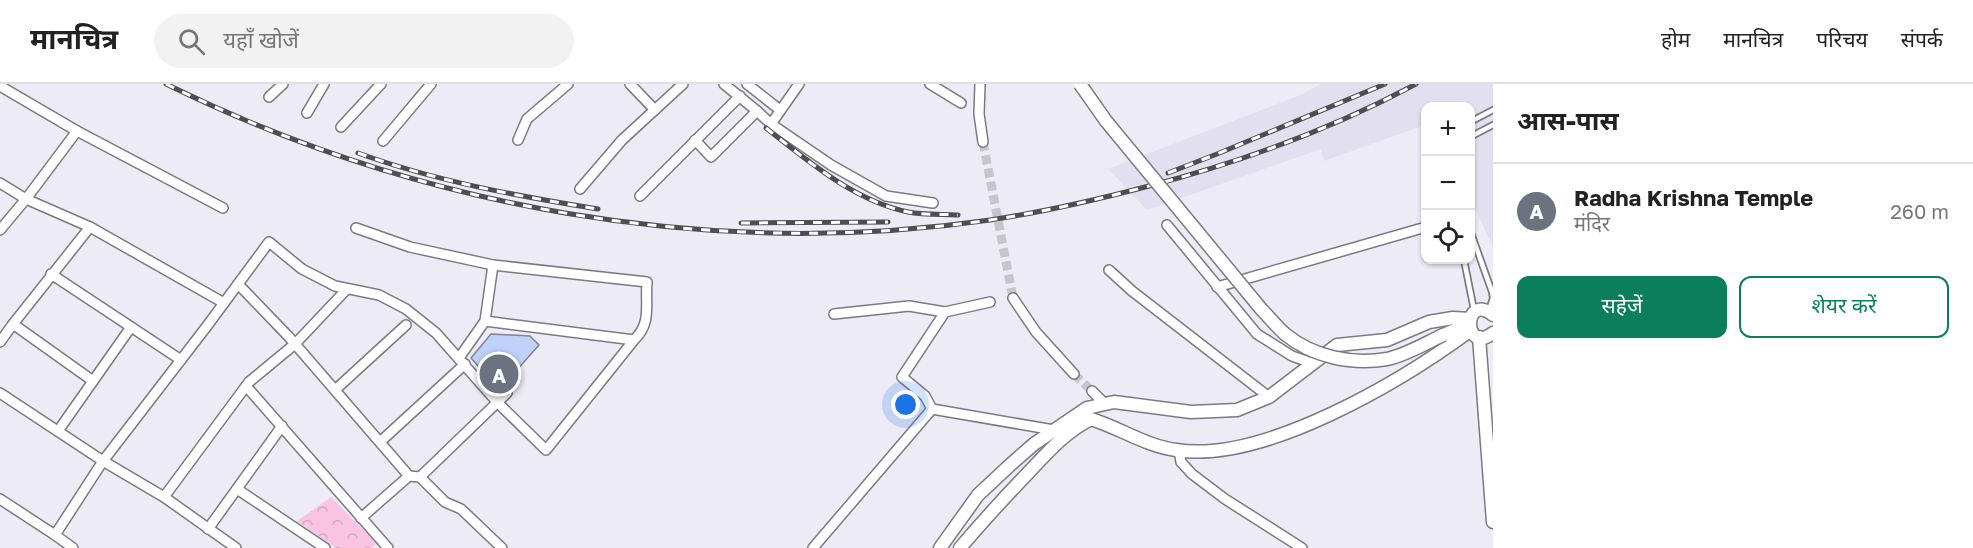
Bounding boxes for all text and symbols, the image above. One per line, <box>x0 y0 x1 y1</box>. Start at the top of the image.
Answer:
search box <box>154 14 574 68</box>
text: मानचित्र <box>30 22 118 55</box>
icon: search <box>175 25 208 58</box>
text: यहाँ खोजें <box>223 26 299 53</box>
text: होम <box>1661 26 1690 52</box>
text: मानचित्र <box>1723 26 1783 52</box>
text: परिचय <box>1816 26 1868 52</box>
text: संपर्क <box>1901 26 1943 52</box>
map controls <box>1421 102 1475 264</box>
button: + <box>1421 102 1475 156</box>
text: आस-पास <box>1517 105 1619 136</box>
button: − <box>1421 156 1475 210</box>
text: Radha Krishna Temple <box>1574 184 1813 211</box>
text: A <box>1529 199 1544 223</box>
text: 260 m <box>1890 199 1949 223</box>
button: locate <box>1421 210 1475 264</box>
text: मंदिर <box>1574 211 1610 235</box>
button: सहेजें <box>1517 276 1727 338</box>
button: शेयर करें <box>1739 276 1949 338</box>
pin: A <box>480 352 518 396</box>
your location <box>891 390 920 419</box>

